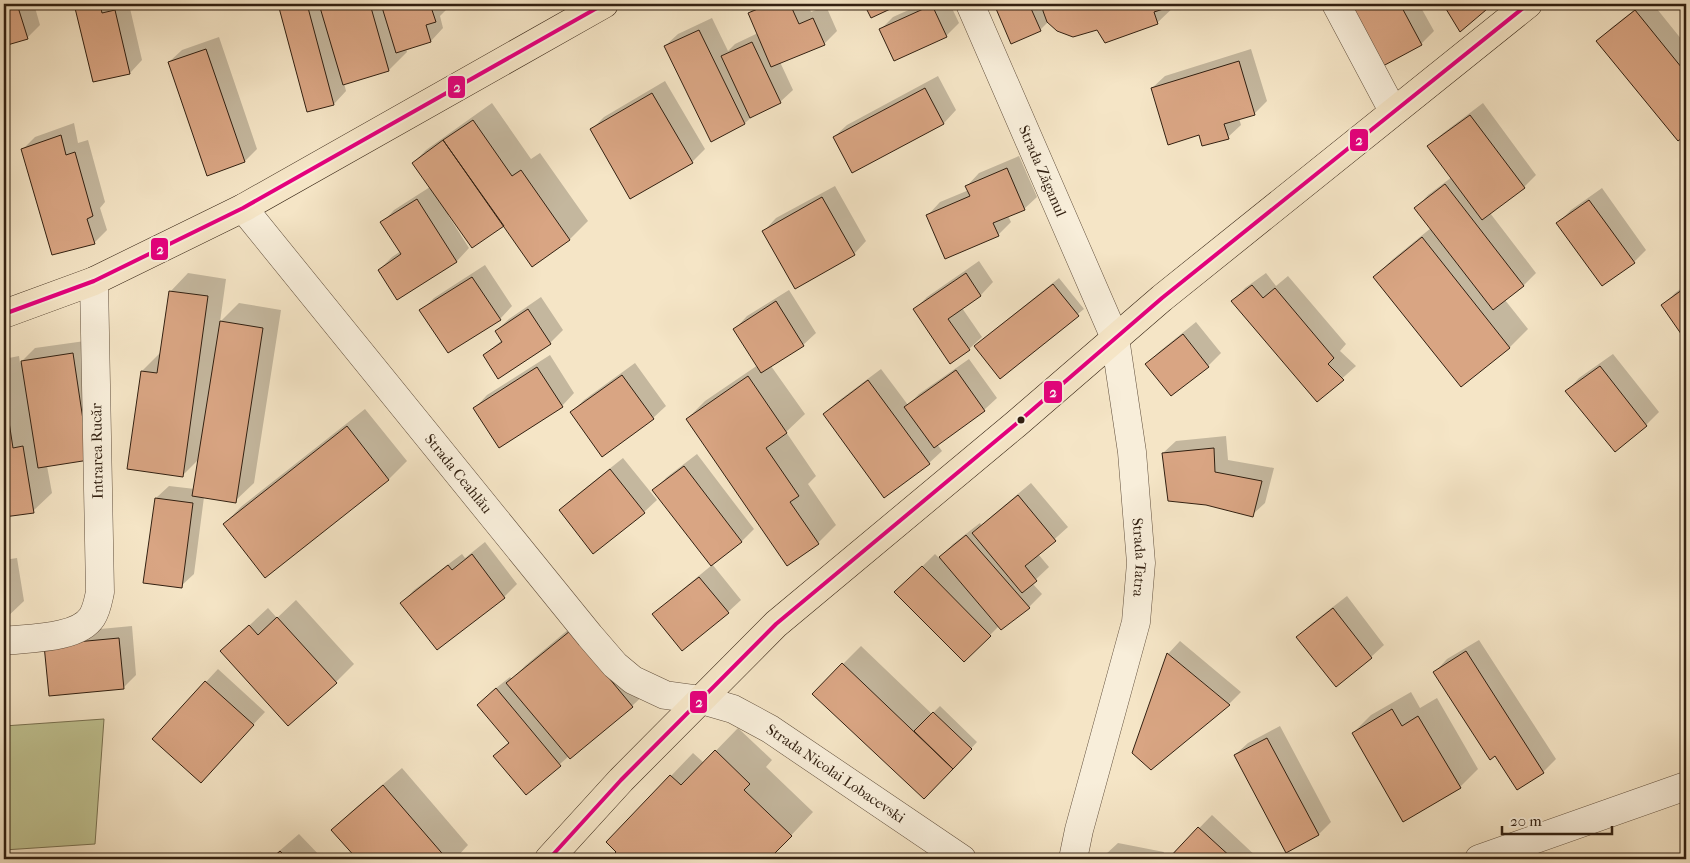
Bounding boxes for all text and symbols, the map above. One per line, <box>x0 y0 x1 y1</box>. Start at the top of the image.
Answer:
line badge: 2 <box>447 75 466 99</box>
text: 2 <box>453 79 461 96</box>
street label: Strada Zăganul <box>1015 122 1070 219</box>
line badge: 2 <box>1349 128 1369 152</box>
text: 2 <box>1355 132 1363 149</box>
line badge: 2 <box>150 237 169 261</box>
text: 2 <box>156 241 164 258</box>
line badge: 2 <box>1043 380 1063 404</box>
text: 2 <box>1049 384 1057 401</box>
street label: Intrarea Rucăr <box>87 402 107 499</box>
unlabelled marker <box>1016 415 1026 425</box>
street label: Strada Ceahlău <box>421 430 496 517</box>
street label: Strada Tatra <box>1128 517 1150 599</box>
line badge: 2 <box>689 690 708 714</box>
text: 2 <box>695 694 703 711</box>
street label: Strada Nicolai Lobacevski <box>763 720 909 827</box>
scale bar <box>1502 803 1612 835</box>
text: 20 m <box>1510 812 1542 830</box>

